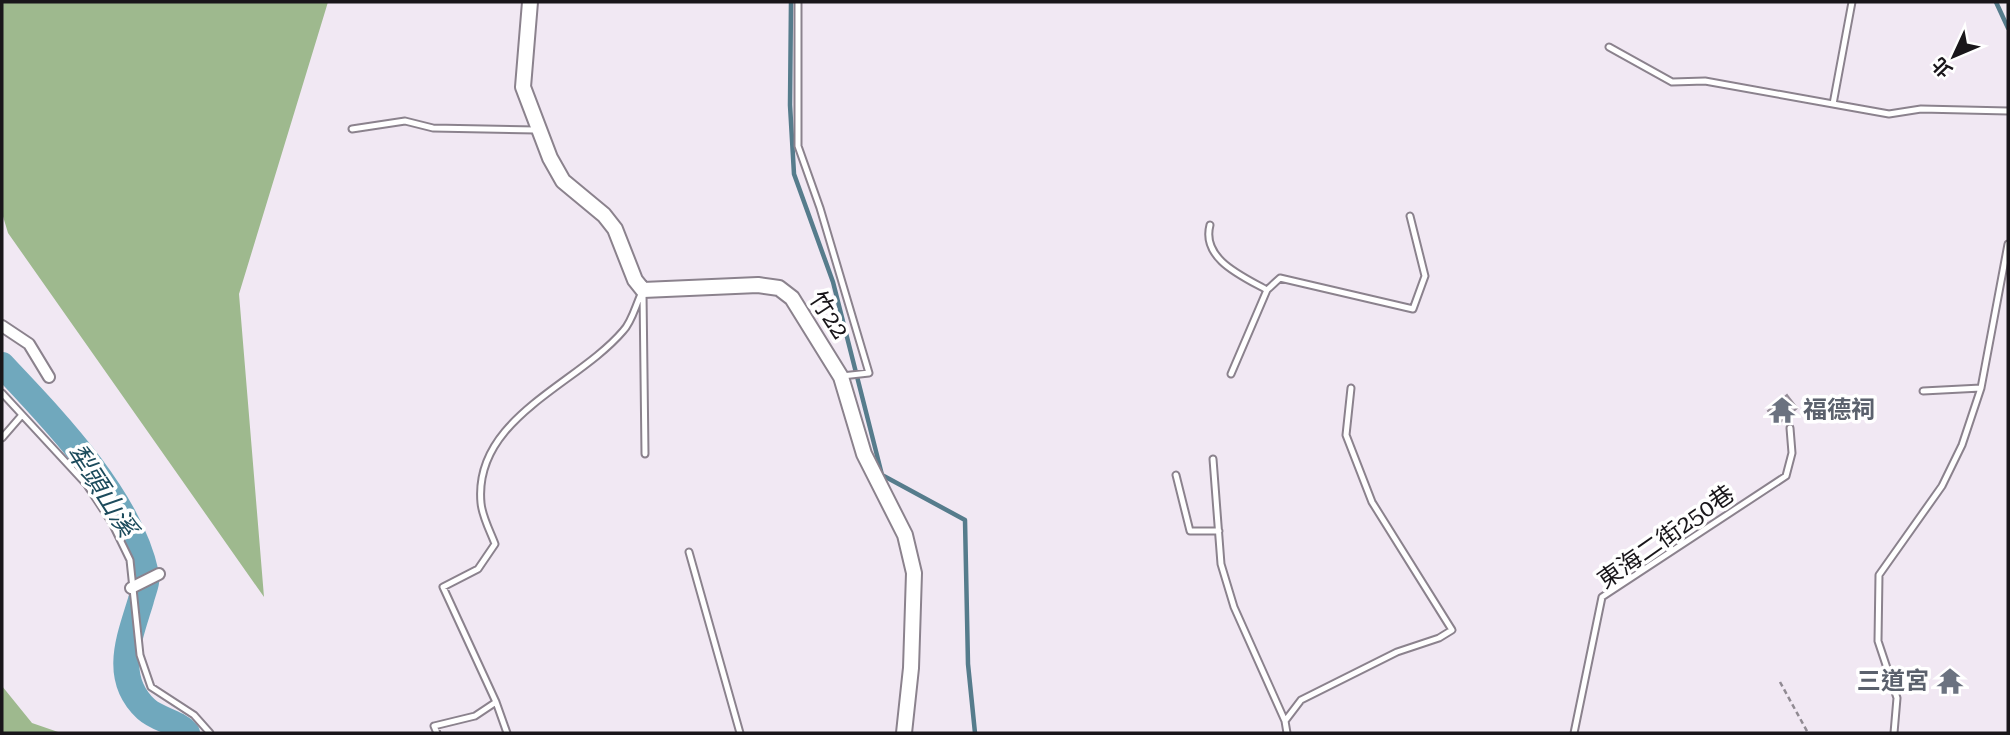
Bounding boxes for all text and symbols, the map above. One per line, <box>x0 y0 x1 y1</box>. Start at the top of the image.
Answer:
north arrow <box>1919 21 1989 91</box>
text: 北 <box>1927 53 1957 82</box>
street label: 竹22 <box>803 286 855 344</box>
temple icon: 福德祠 <box>1767 395 1797 425</box>
place label: 福德祠 <box>1803 396 1875 424</box>
water label: 犁頭山溪 <box>61 438 145 545</box>
street label: 東海二街250巷 <box>1592 480 1740 594</box>
temple icon: 三道宮 <box>1935 666 1965 696</box>
place label: 三道宮 <box>1857 667 1929 695</box>

